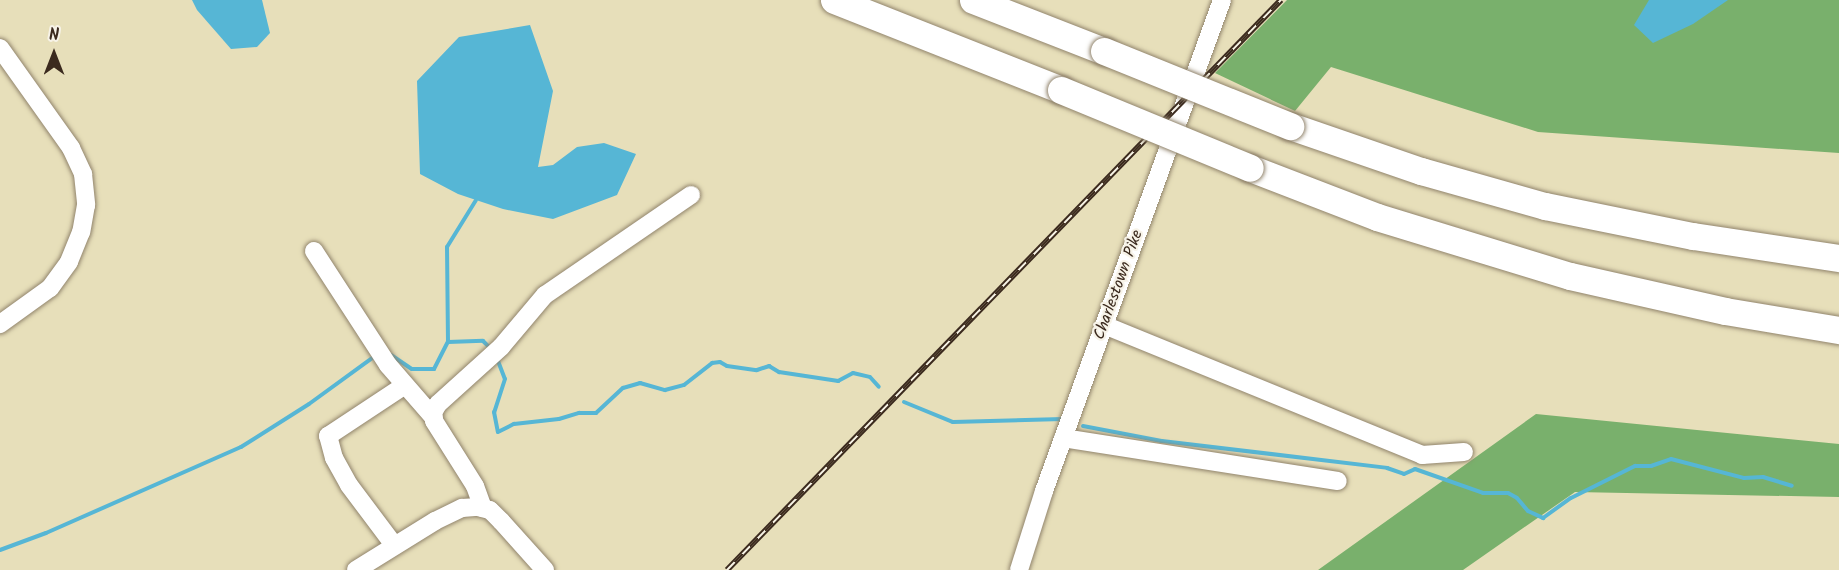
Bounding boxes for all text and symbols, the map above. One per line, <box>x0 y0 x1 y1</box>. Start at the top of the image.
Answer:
text: N <box>49 23 59 48</box>
north arrow <box>24 24 84 84</box>
street label: Charlestown Pike <box>1090 228 1148 342</box>

